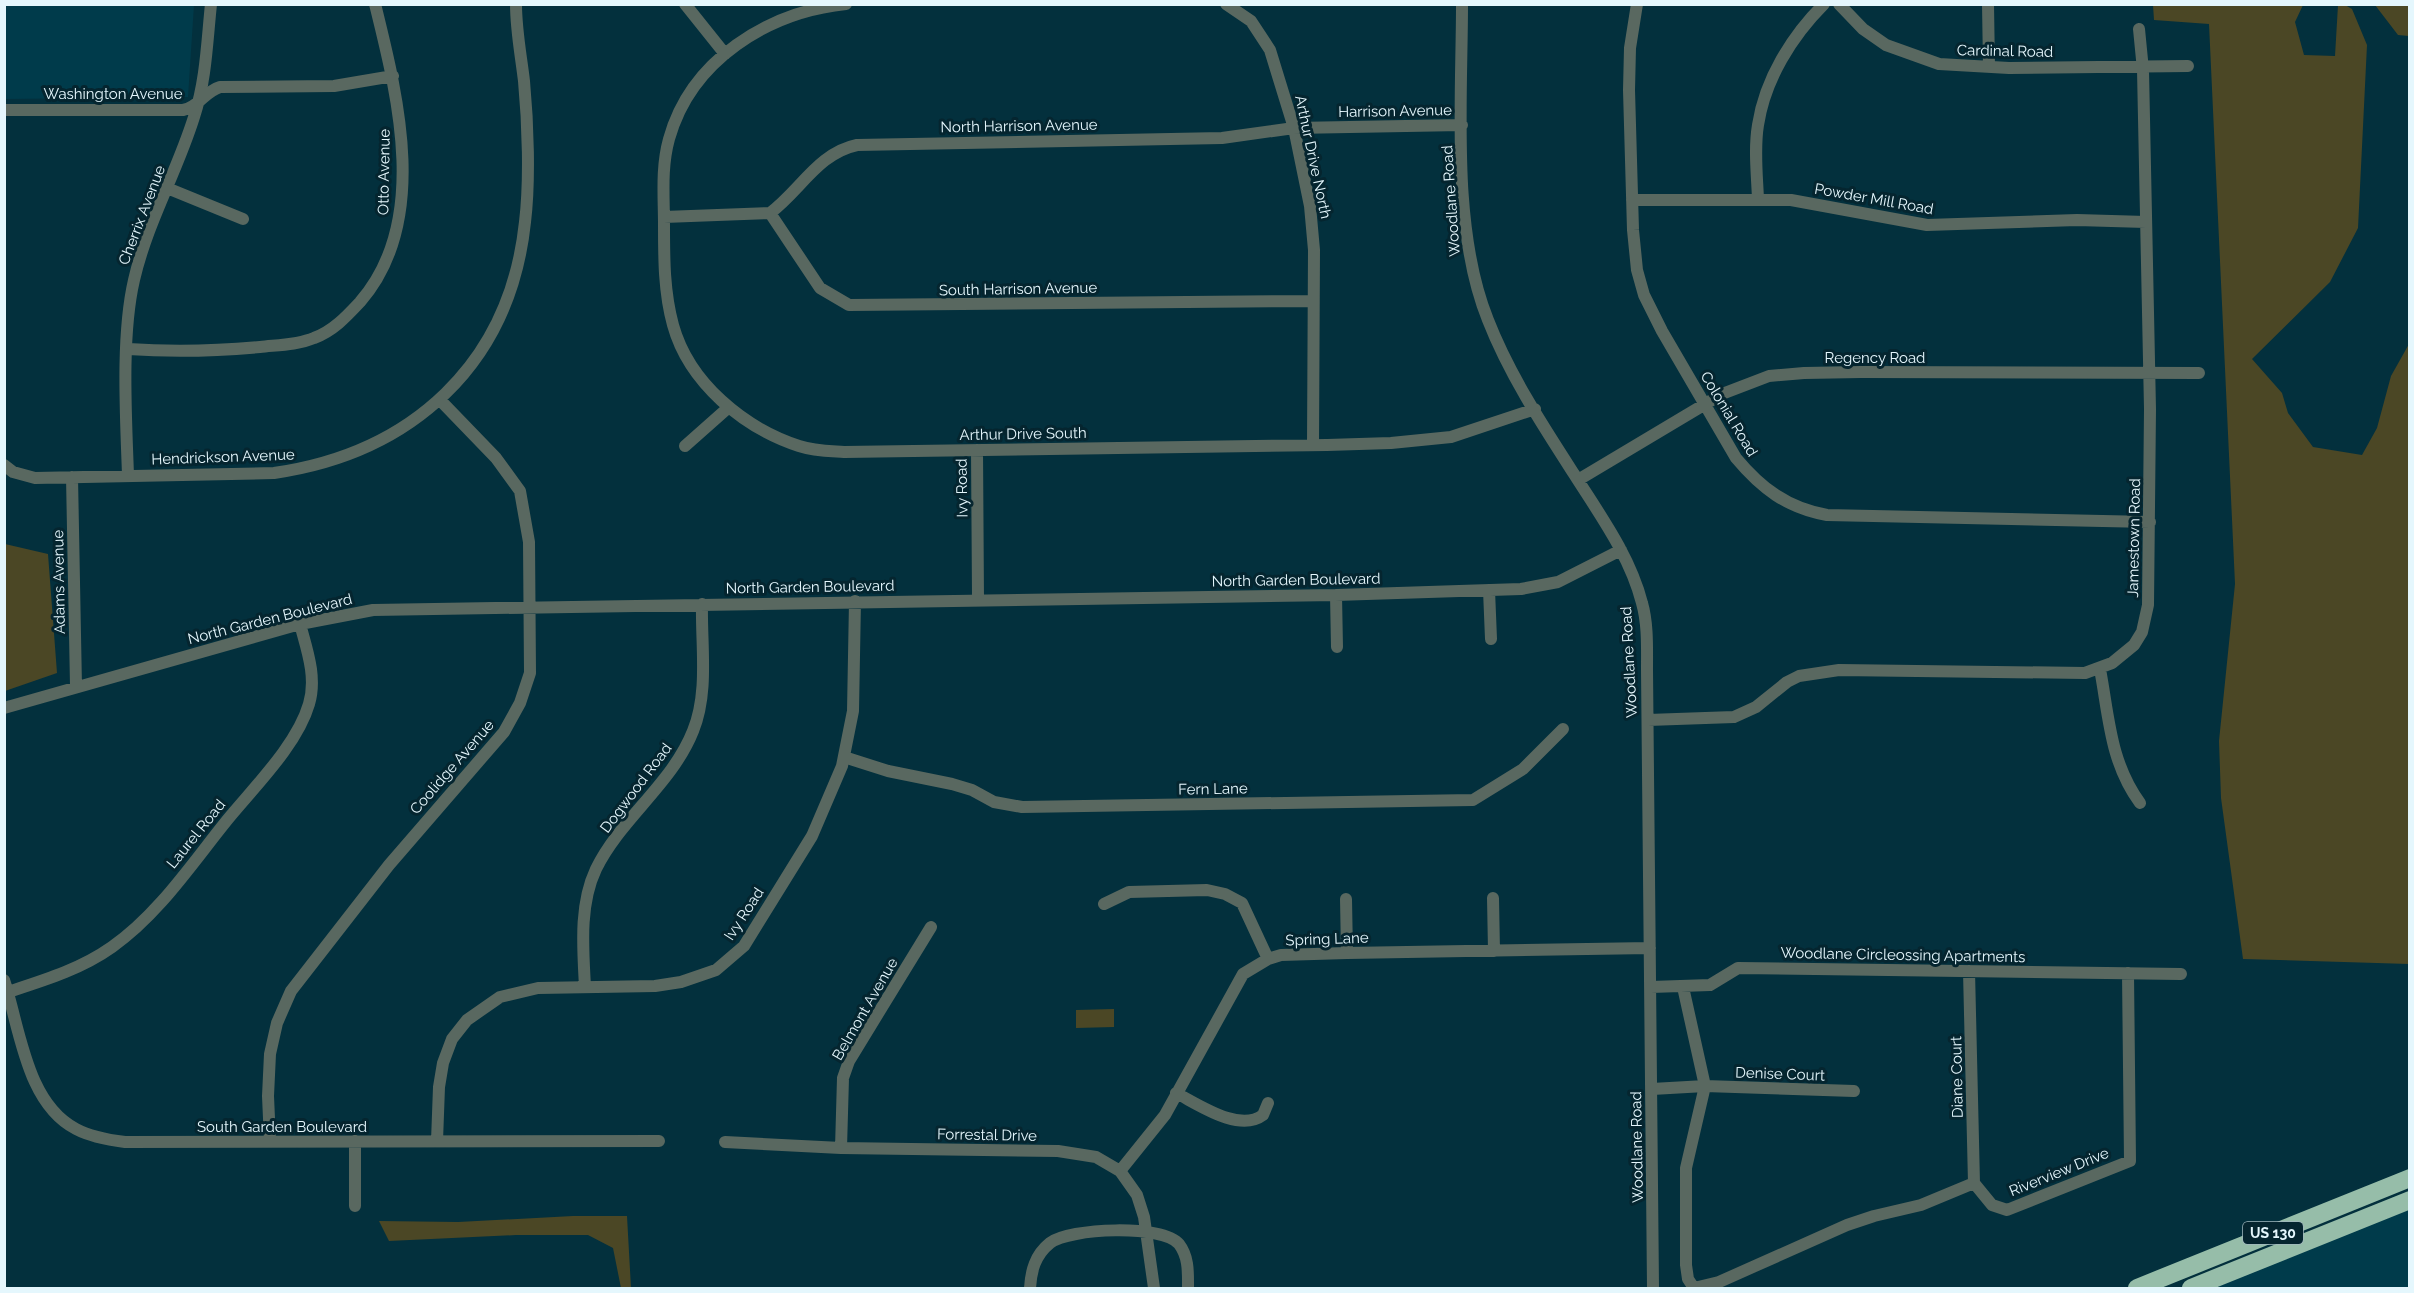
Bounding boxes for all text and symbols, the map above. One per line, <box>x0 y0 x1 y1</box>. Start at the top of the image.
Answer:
street label: Cardinal Road <box>1957 41 2053 61</box>
street label: Washington Avenue <box>44 85 183 103</box>
street label: Arthur Drive North <box>1291 94 1335 220</box>
street label: Harrison Avenue <box>1338 101 1452 121</box>
street label: North Harrison Avenue <box>940 116 1098 136</box>
street label: Otto Avenue <box>374 129 394 215</box>
street label: Woodlane Road <box>1438 145 1464 257</box>
street label: Cherrix Avenue <box>115 162 169 267</box>
street label: Powder Mill Road <box>1813 180 1935 218</box>
street label: South Harrison Avenue <box>939 279 1098 299</box>
street label: Regency Road <box>1825 349 1925 367</box>
street label: Colonial Road <box>1697 368 1761 460</box>
street label: Arthur Drive South <box>959 424 1087 444</box>
street label: Hendrickson Avenue <box>151 445 295 468</box>
street label: Ivy Road <box>952 458 972 518</box>
street label: Jamestown Road <box>2124 478 2144 598</box>
street label: Adams Avenue <box>49 529 69 634</box>
street label: North Garden Boulevard <box>1211 570 1381 590</box>
street label: North Garden Boulevard <box>725 577 895 597</box>
street label: North Garden Boulevard <box>186 590 354 648</box>
street label: Woodlane Road <box>1617 606 1641 718</box>
street label: Coolidge Avenue <box>406 716 498 818</box>
street label: Dogwood Road <box>596 740 676 836</box>
street label: Fern Lane <box>1178 779 1248 799</box>
street label: Laurel Road <box>163 796 229 872</box>
street label: Ivy Road <box>720 884 768 944</box>
street label: Spring Lane <box>1285 929 1369 949</box>
street label: Woodlane Circleossing Apartments <box>1781 944 2025 966</box>
street label: Belmont Avenue <box>828 954 902 1063</box>
street label: Diane Court <box>1947 1036 1967 1118</box>
street label: Denise Court <box>1735 1063 1825 1085</box>
street label: Woodlane Road <box>1627 1091 1647 1203</box>
street label: South Garden Boulevard <box>197 1118 367 1136</box>
street label: Forrestal Drive <box>937 1125 1037 1145</box>
street label: Riverview Drive <box>2006 1144 2112 1200</box>
road number: US 130 <box>2243 1222 2303 1244</box>

